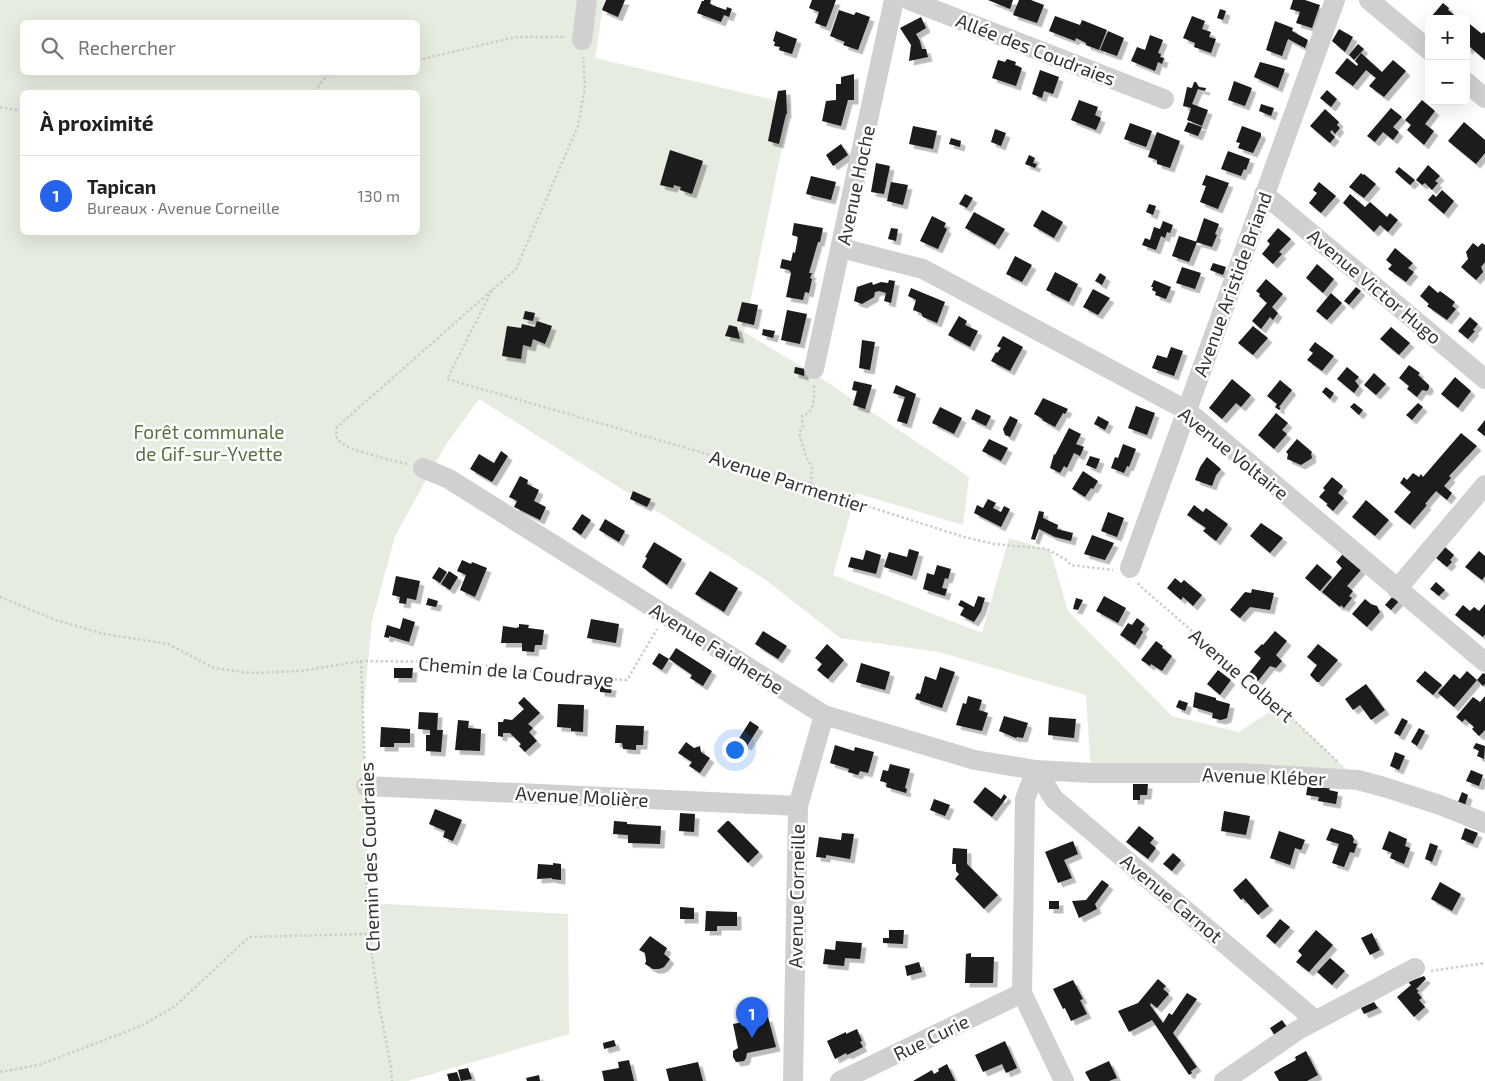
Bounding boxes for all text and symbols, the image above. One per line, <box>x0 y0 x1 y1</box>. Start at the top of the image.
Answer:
street label: Allée des Coudraies <box>953 8 1119 90</box>
map controls <box>1425 15 1470 105</box>
button: + <box>1425 15 1470 60</box>
search box <box>20 20 420 75</box>
icon: search <box>38 34 66 62</box>
text: Rechercher <box>78 36 176 59</box>
button: − <box>1425 60 1470 105</box>
text: À proximité <box>40 110 154 135</box>
street label: Avenue Hoche <box>831 123 879 247</box>
text: Tapican <box>87 175 156 198</box>
text: 1 <box>53 186 59 205</box>
text: 130 m <box>358 186 400 205</box>
street label: Avenue Aristide Briand <box>1188 188 1276 380</box>
text: Bureaux · Avenue Corneille <box>87 198 279 217</box>
street label: Avenue Victor Hugo <box>1304 223 1446 349</box>
street label: Avenue Voltaire <box>1174 402 1294 504</box>
park label: Forêt communale de Gif-sur-Yvette <box>133 420 285 465</box>
street label: Avenue Parmentier <box>707 445 871 518</box>
street label: Avenue Faidherbe <box>646 598 788 698</box>
street label: Avenue Colbert <box>1185 623 1299 727</box>
street label: Chemin de la Coudraye <box>417 651 615 691</box>
your location <box>722 737 748 763</box>
street label: Chemin des Coudraies <box>354 762 384 952</box>
street label: Avenue Kléber <box>1202 762 1327 790</box>
street label: Avenue Molière <box>515 781 649 811</box>
street label: Avenue Corneille <box>783 824 809 968</box>
street label: Avenue Carnot <box>1116 849 1228 947</box>
pin: 1 <box>736 997 768 1038</box>
street label: Rue Curie <box>889 1009 973 1065</box>

